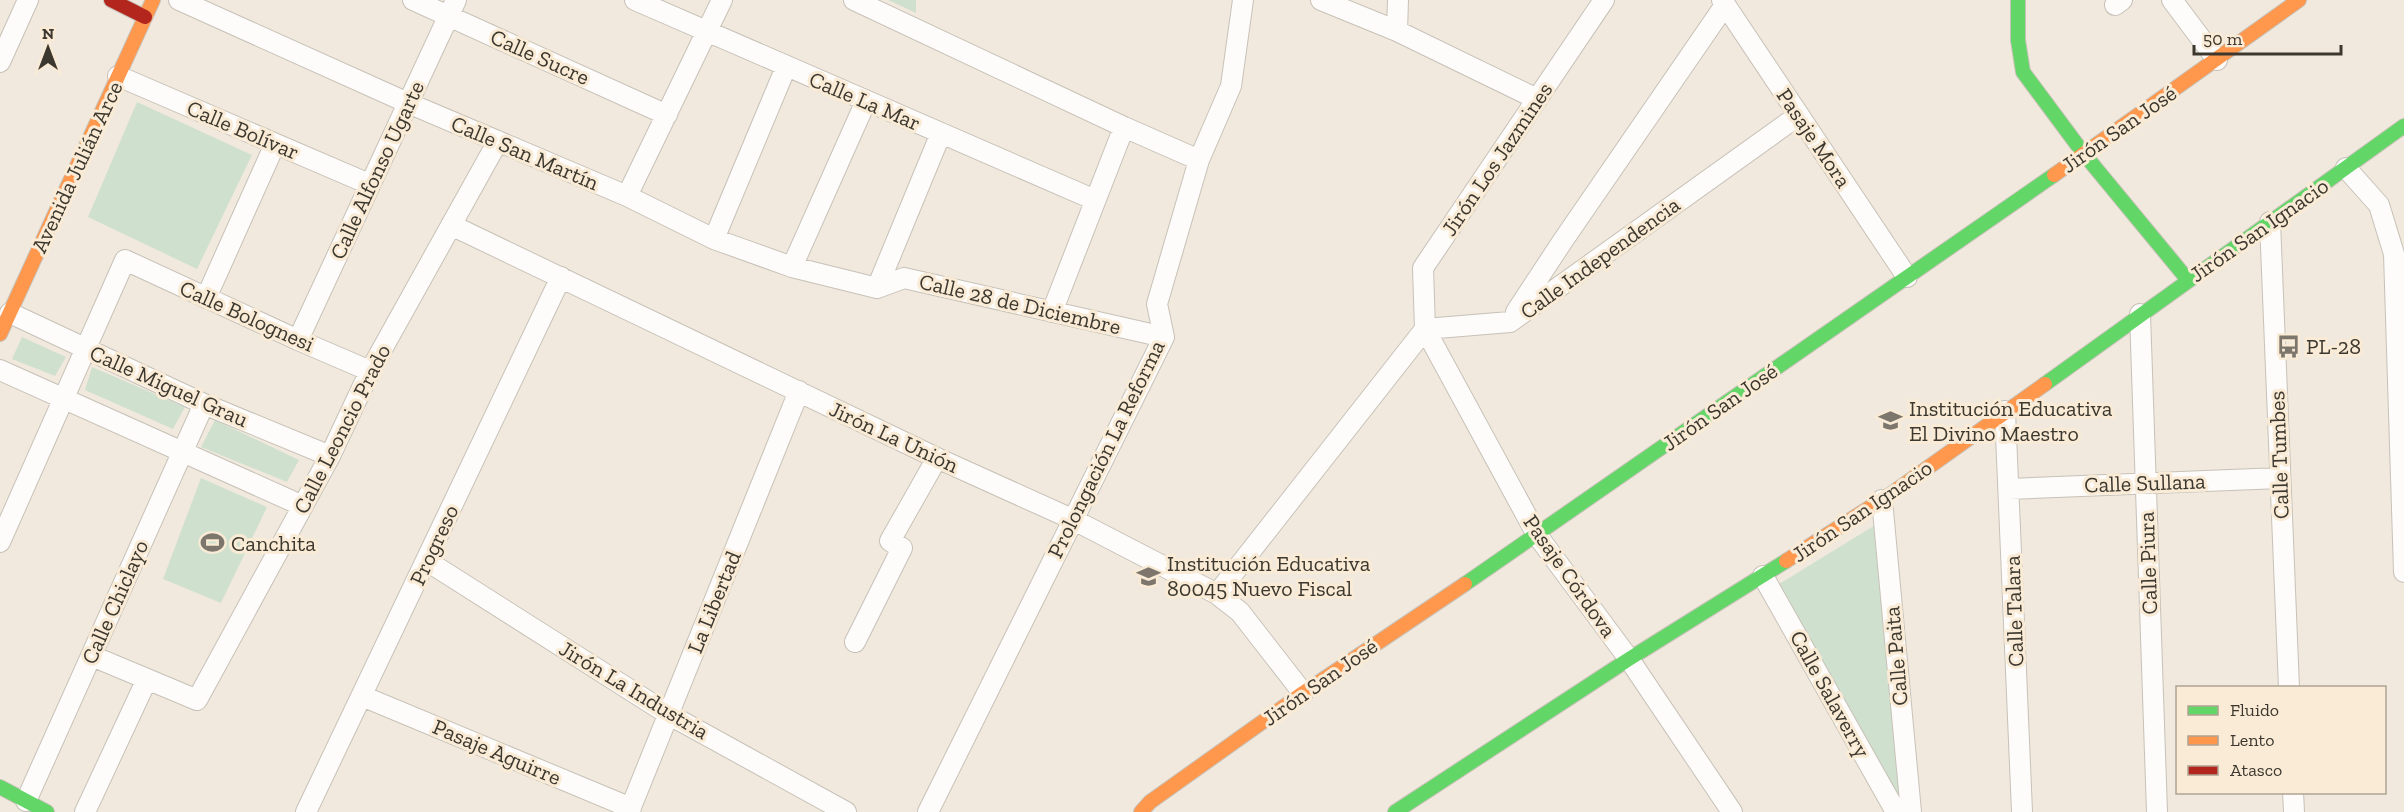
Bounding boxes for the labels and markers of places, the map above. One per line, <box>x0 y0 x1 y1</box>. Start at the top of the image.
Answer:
bus stop icon: PL-28 <box>2275 333 2301 359</box>
place label: PL-28 <box>2306 333 2361 360</box>
place label: Institución Educativa El Divino Maestro <box>1909 395 2113 447</box>
school or university icon: Institución Educativa El Divino Maestro <box>1878 408 1904 434</box>
sports icon: Canchita <box>200 530 226 556</box>
place label: Canchita <box>231 530 316 557</box>
place label: Institución Educativa 80045 Nuevo Fiscal <box>1167 550 1371 602</box>
school or university icon: Institución Educativa 80045 Nuevo Fiscal <box>1136 563 1162 589</box>

